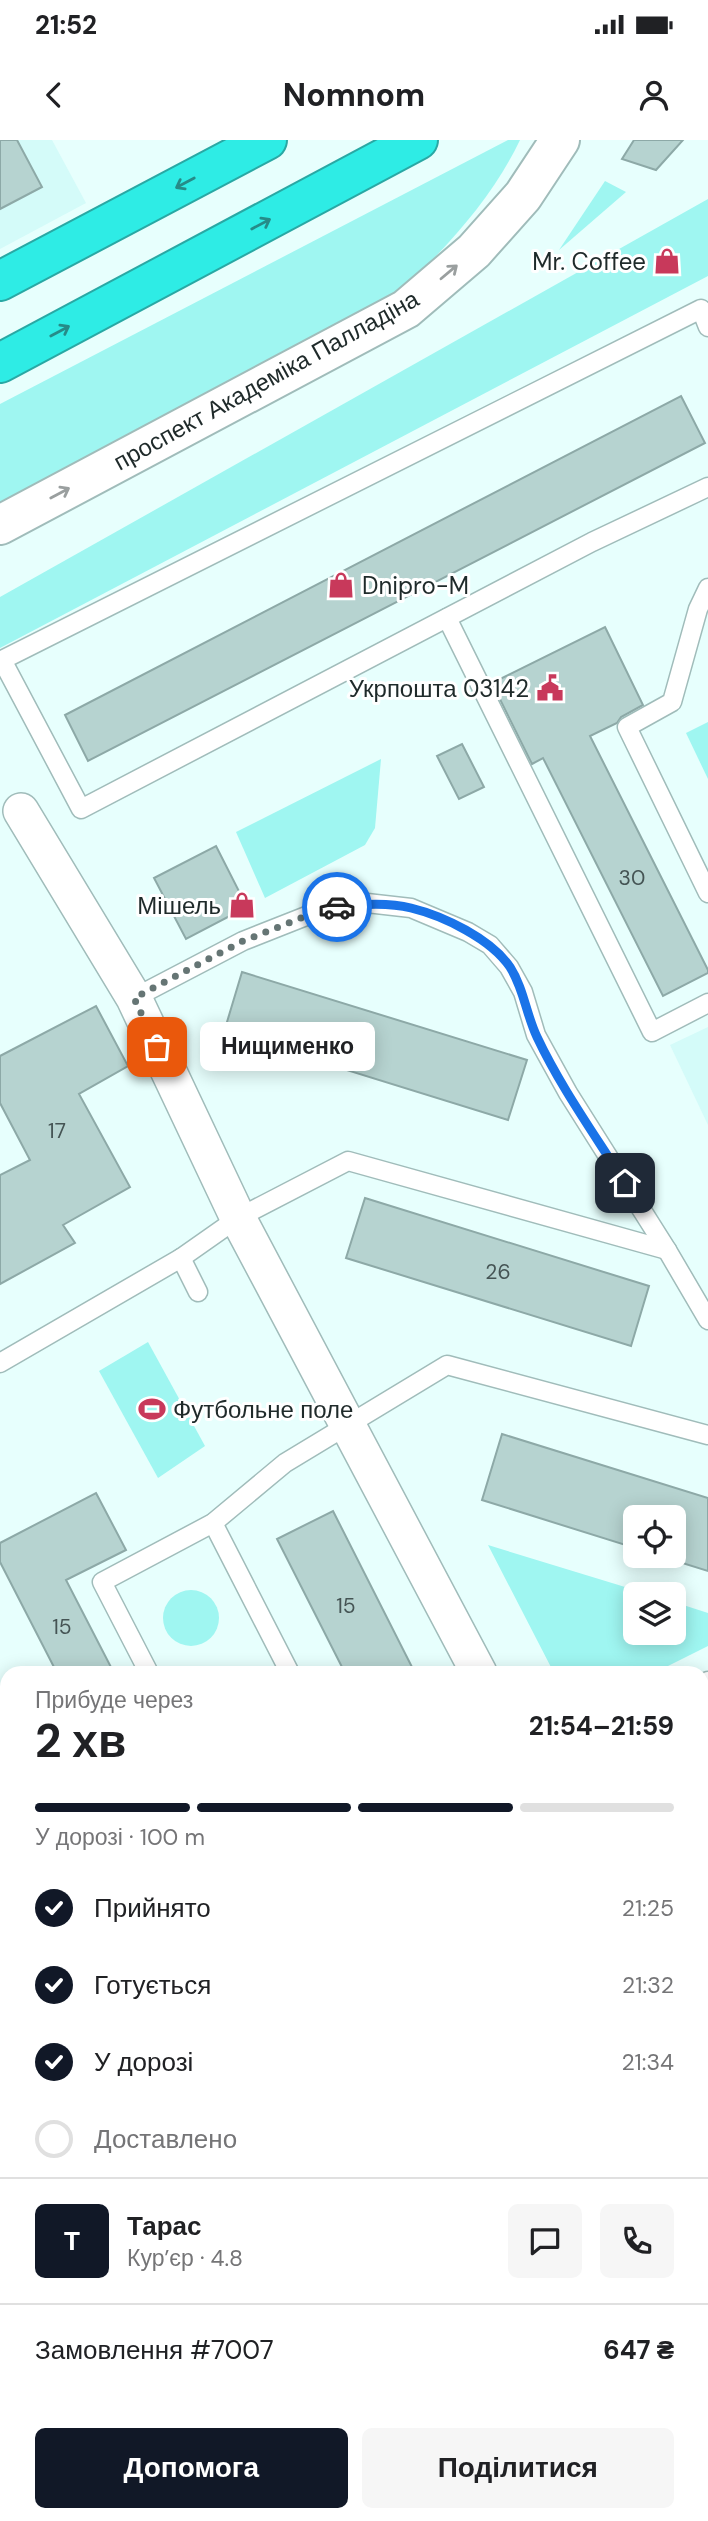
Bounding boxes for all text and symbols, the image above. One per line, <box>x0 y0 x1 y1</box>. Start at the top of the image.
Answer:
text: 21:52 <box>35 8 97 42</box>
text: Nomnom <box>283 74 425 116</box>
icon: back <box>35 76 73 114</box>
icon: person <box>635 76 673 114</box>
one-way arrow <box>175 177 196 191</box>
one-way arrow <box>250 216 271 230</box>
place label: Mr. Coffee <box>532 246 646 277</box>
shop icon: Mr. Coffee <box>652 246 682 276</box>
one-way arrow <box>440 264 458 280</box>
street label: проспект Академіка Палладіна <box>108 283 425 477</box>
one-way arrow <box>49 323 70 337</box>
one-way arrow <box>49 486 70 499</box>
shop icon: Dnipro-M <box>326 570 356 600</box>
place label: Dnipro-M <box>362 570 469 601</box>
place label: Укрпошта 03142 <box>349 673 529 704</box>
public building icon: Укрпошта 03142 <box>535 673 565 703</box>
house number: 30 <box>619 864 645 892</box>
courier <box>302 872 372 942</box>
icon: car <box>318 888 356 926</box>
place label: Мішель <box>137 890 221 921</box>
shop icon: Мішель <box>227 890 257 920</box>
pin <box>127 1017 187 1077</box>
callout: Нищименко <box>199 1023 374 1072</box>
icon: bag <box>138 1028 176 1066</box>
text: Нищименко <box>221 1031 354 1061</box>
house number: 17 <box>48 1117 66 1145</box>
pin <box>595 1153 655 1213</box>
icon: home <box>606 1164 644 1202</box>
house number: 26 <box>485 1258 511 1286</box>
sports icon: Футбольне поле <box>137 1394 167 1424</box>
place label: Футбольне поле <box>173 1394 353 1425</box>
map controls <box>623 1505 686 1645</box>
button: locate <box>623 1505 686 1568</box>
button: layers <box>623 1582 686 1645</box>
house number: 15 <box>336 1592 356 1620</box>
house number: 15 <box>52 1613 72 1641</box>
text: Прибуде через <box>35 1685 193 1715</box>
text: 21:54–21:59 <box>529 1709 674 1743</box>
text: 2 хв <box>35 1711 126 1771</box>
text: У дорозі · 100 m <box>35 1822 205 1852</box>
icon: check <box>35 1889 73 1927</box>
text: Прийнято <box>94 1891 211 1925</box>
text: 21:25 <box>622 1893 674 1923</box>
icon: check <box>35 1966 73 2004</box>
text: Готується <box>94 1968 211 2002</box>
text: 21:32 <box>622 1970 674 2000</box>
icon: check <box>35 2043 73 2081</box>
text: У дорозі <box>94 2045 193 2079</box>
text: 21:34 <box>621 2047 674 2077</box>
text: Доставлено <box>94 2122 237 2156</box>
button: chat <box>508 2204 582 2278</box>
button: phone <box>600 2204 674 2278</box>
text: Тарас <box>127 2209 202 2243</box>
text: Т <box>64 2224 80 2258</box>
text: Кур’єр · 4.8 <box>127 2243 243 2273</box>
text: Замовлення #7007 <box>35 2333 274 2367</box>
text: 647 ₴ <box>603 2333 674 2367</box>
button: Допомога <box>35 2428 348 2508</box>
button: Поділитися <box>362 2428 674 2508</box>

